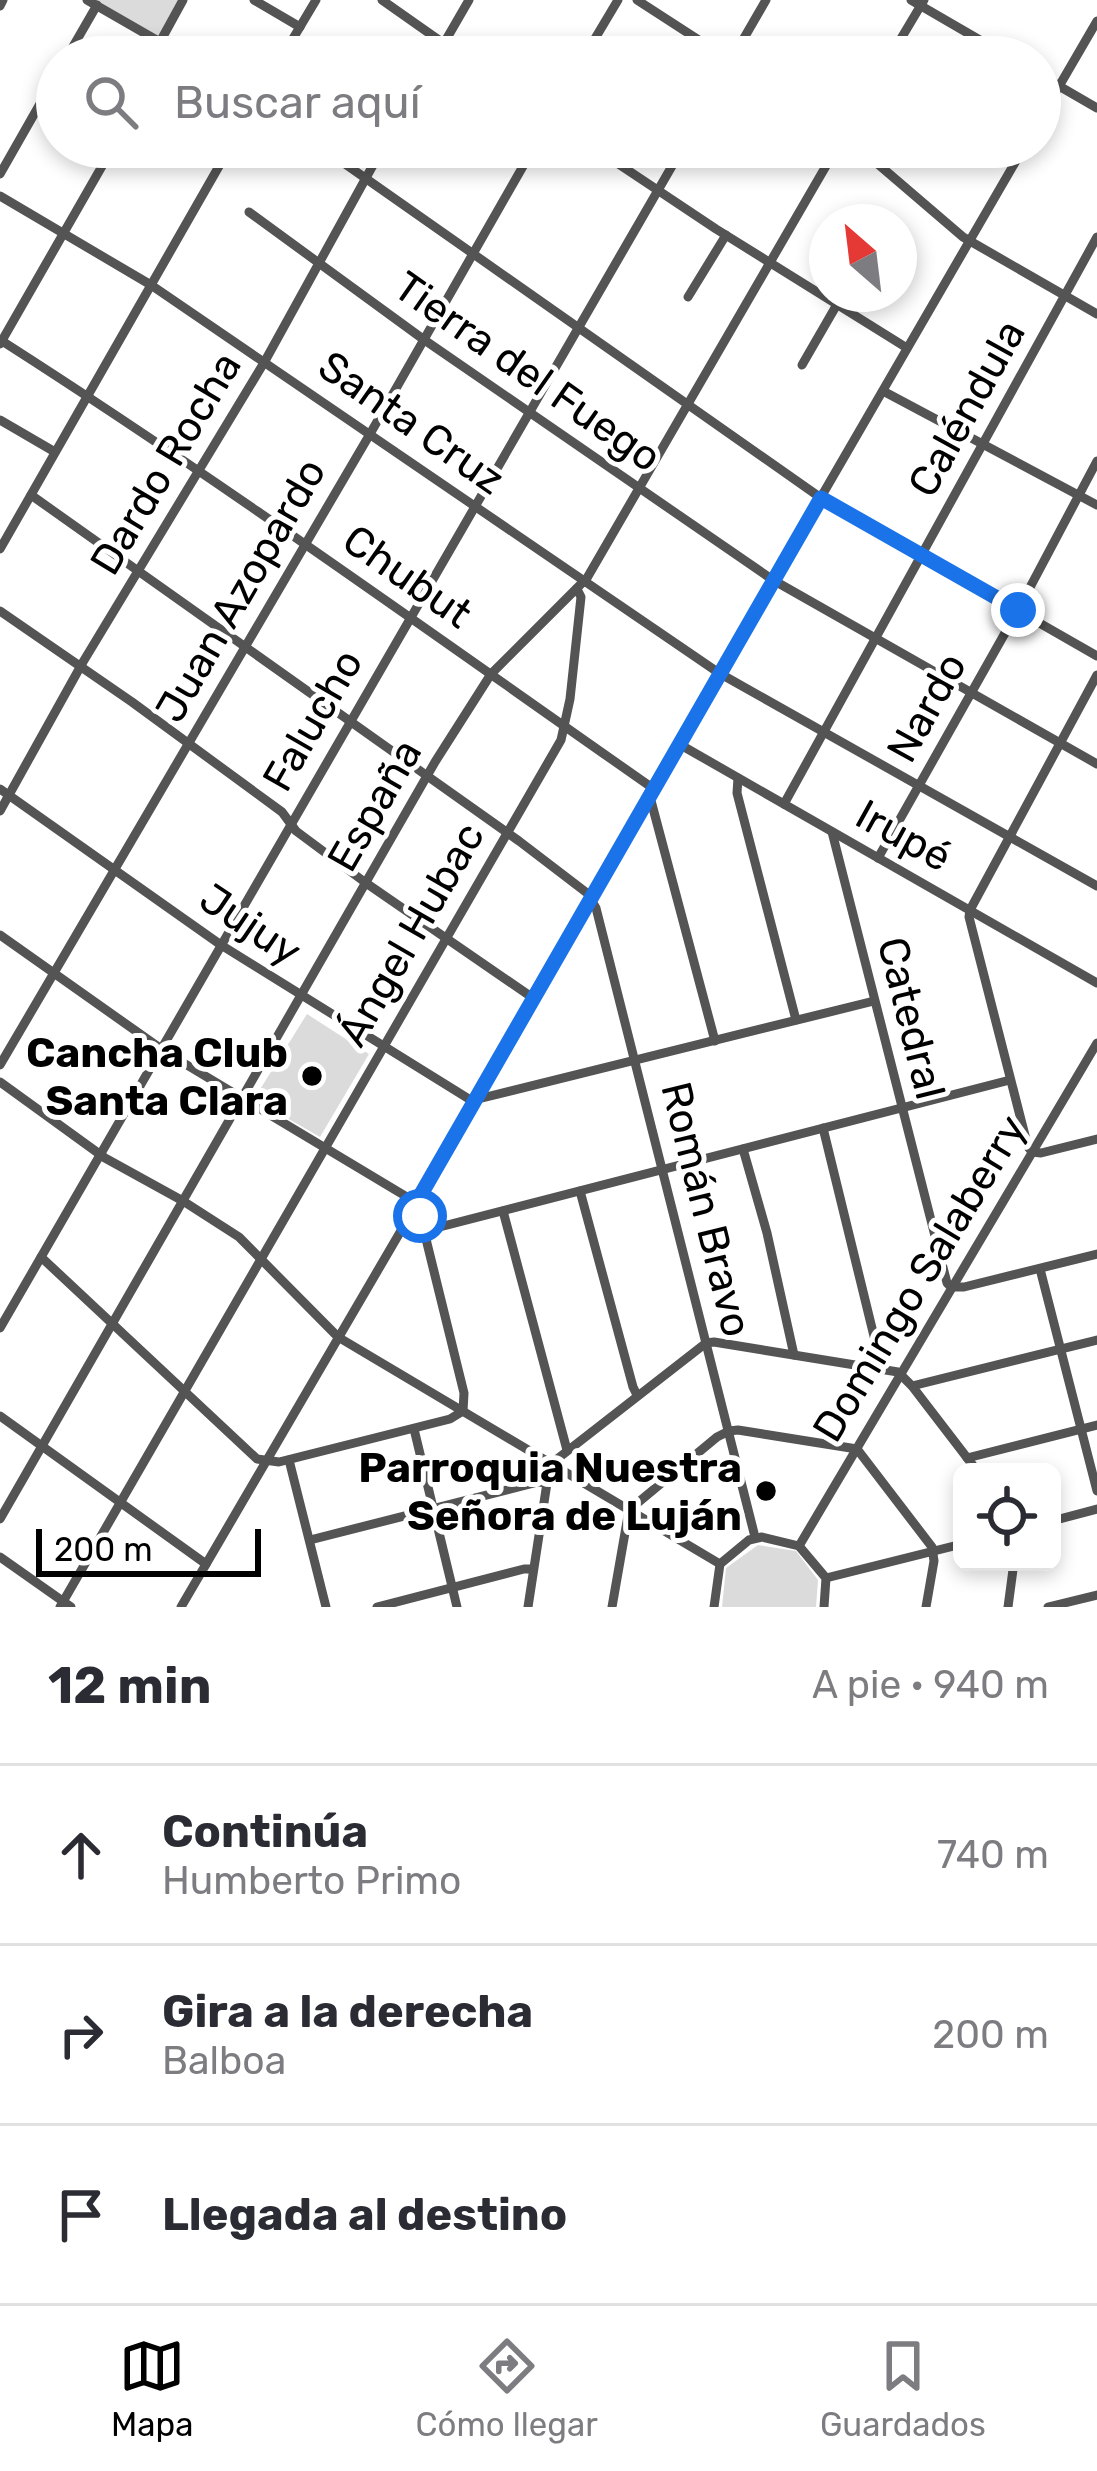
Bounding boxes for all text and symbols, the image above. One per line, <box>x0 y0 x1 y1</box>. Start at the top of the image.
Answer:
search box <box>36 36 1061 168</box>
icon: search <box>78 69 144 135</box>
text: Buscar aquí <box>174 76 421 129</box>
north arrow <box>809 204 917 312</box>
street label: Tierra del Fuego <box>384 261 670 482</box>
street label: Caléndula <box>898 312 1036 505</box>
street label: Santa Cruz <box>309 341 514 505</box>
street label: Dardo Rocha <box>80 343 252 584</box>
street label: Juan Azopardo <box>145 450 336 731</box>
street label: Chubut <box>333 515 481 639</box>
route end <box>991 583 1045 637</box>
street label: Falucho <box>252 641 373 800</box>
street label: Nardo <box>877 644 977 771</box>
street label: España <box>317 731 432 880</box>
street label: Irupé <box>847 789 960 882</box>
street label: Ángel Hubac <box>327 814 495 1055</box>
street label: Jujuy <box>190 873 310 977</box>
street label: Catedral <box>867 932 955 1104</box>
place label: Cancha Club Santa Clara <box>26 1028 288 1126</box>
marker: Cancha Club Santa Clara <box>299 1063 325 1089</box>
street label: Román Bravo <box>650 1077 762 1342</box>
street label: Domingo Salaberry <box>803 1106 1037 1451</box>
route start <box>393 1189 447 1243</box>
place label: Parroquia Nuestra Señora de Luján <box>358 1443 742 1541</box>
map controls <box>953 1463 1061 1571</box>
button: locate <box>953 1463 1061 1571</box>
marker: Parroquia Nuestra Señora de Luján <box>753 1478 779 1504</box>
scale bar <box>36 1523 261 1576</box>
text: 200 m <box>54 1530 153 1569</box>
text: 12 min <box>48 1655 211 1716</box>
text: A pie · 940 m <box>812 1662 1049 1708</box>
text: Continúa <box>162 1805 368 1858</box>
icon: ahead <box>48 1822 114 1888</box>
text: 740 m <box>937 1832 1049 1878</box>
text: Humberto Primo <box>162 1858 461 1904</box>
text: Gira a la derecha <box>162 1985 533 2038</box>
icon: right <box>48 2002 114 2068</box>
text: 200 m <box>932 2012 1049 2058</box>
text: Balboa <box>162 2038 286 2084</box>
icon: arrive <box>48 2182 114 2248</box>
text: Llegada al destino <box>162 2188 567 2241</box>
tab: Mapa <box>111 2333 193 2444</box>
tab: Cómo llegar <box>416 2333 598 2444</box>
tab: Guardados <box>820 2333 986 2444</box>

